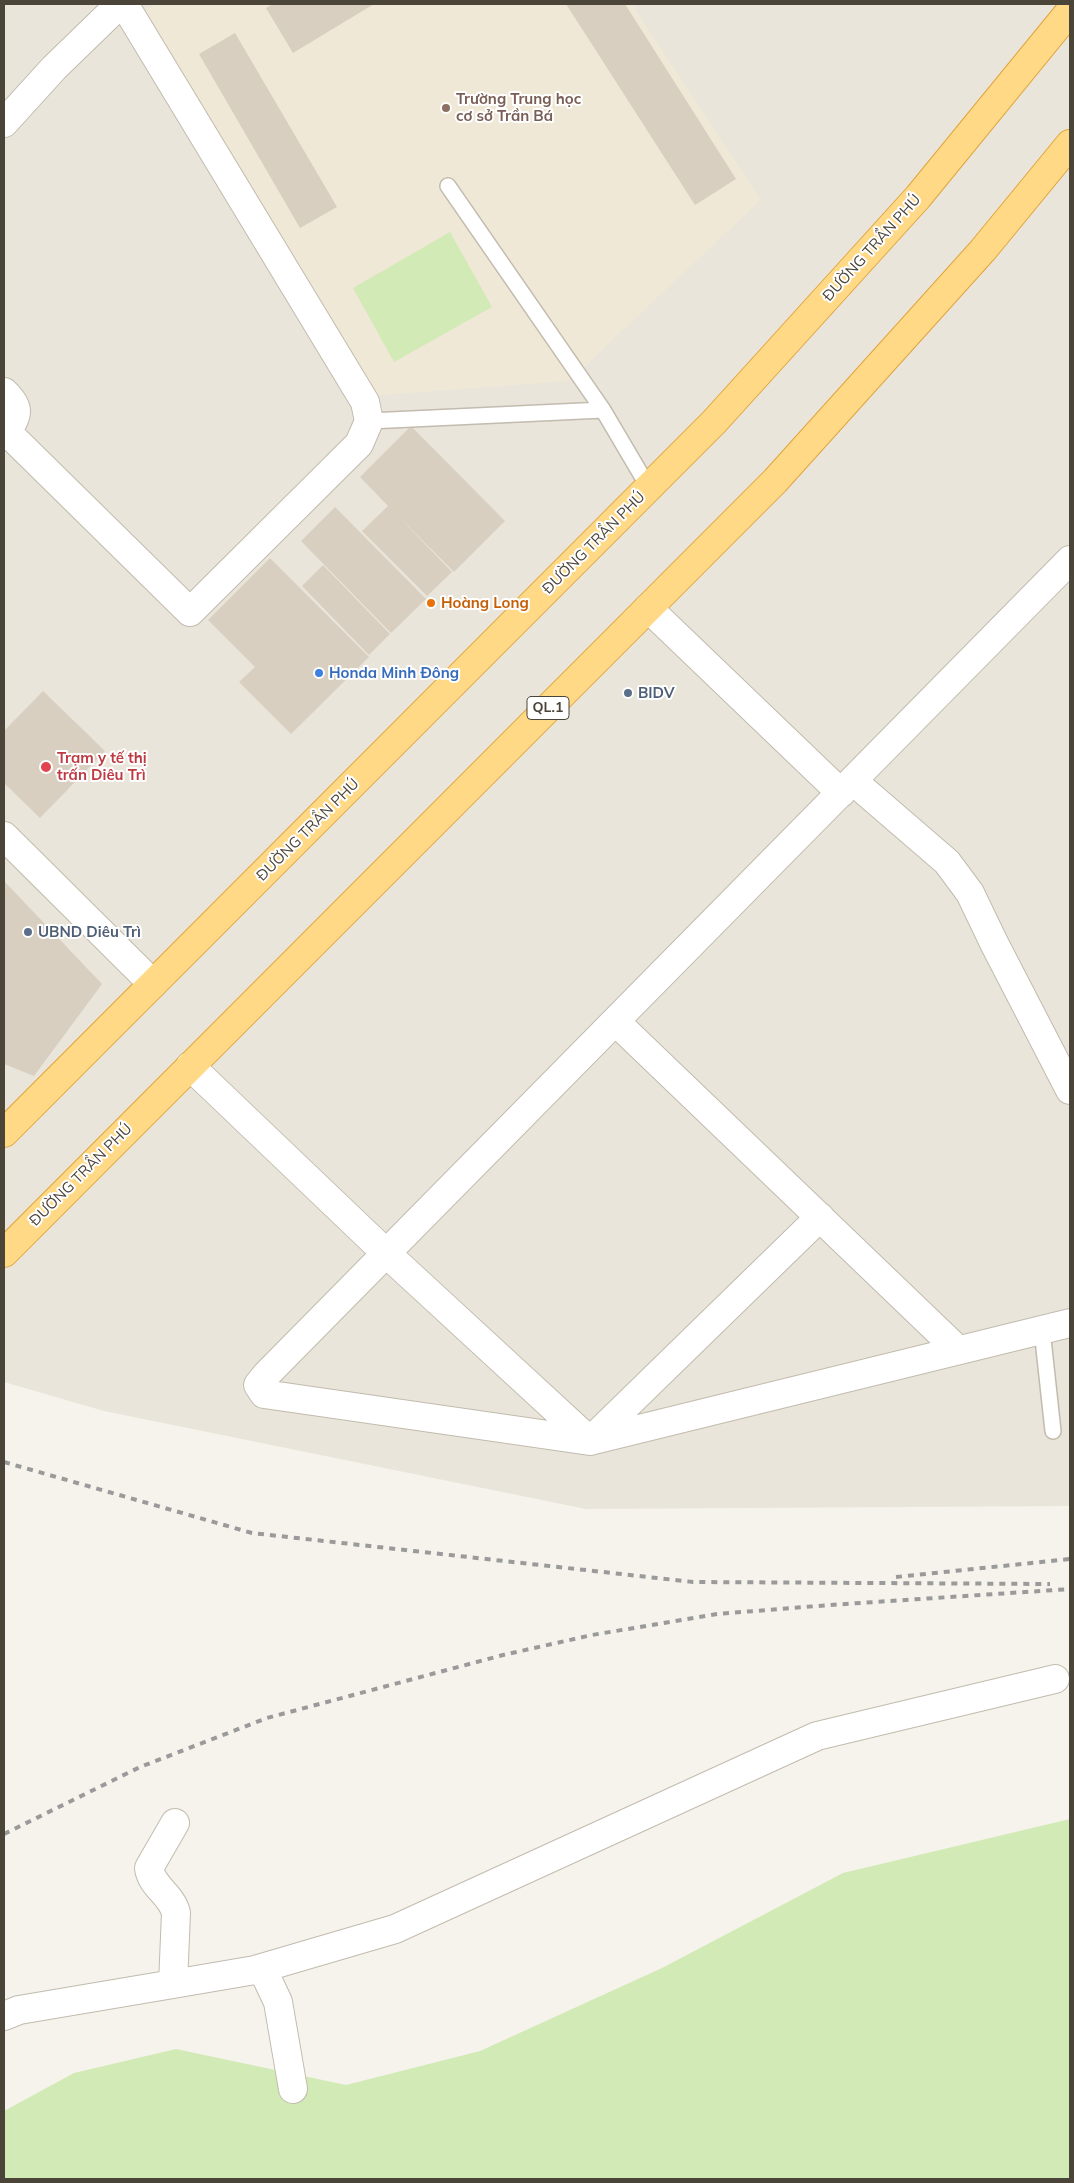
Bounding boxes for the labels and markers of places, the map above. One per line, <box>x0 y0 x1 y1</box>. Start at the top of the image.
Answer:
place label: Trường Trung học cơ sở Trần Bá <box>456 90 581 125</box>
marker: Trường Trung học cơ sở Trần Bá <box>440 102 452 114</box>
place label: Hoàng Long <box>441 594 529 612</box>
marker: Hoàng Long <box>425 597 437 609</box>
place label: Honda Minh Đông <box>329 664 459 682</box>
marker: Honda Minh Đông <box>313 667 325 679</box>
place label: BIDV <box>638 684 675 702</box>
marker: BIDV <box>622 687 634 699</box>
place label: Trạm y tế thị trấn Diêu Trì <box>57 749 147 784</box>
marker: Trạm y tế thị trấn Diêu Trì <box>39 760 53 774</box>
place label: UBND Diêu Trì <box>38 923 141 941</box>
marker: UBND Diêu Trì <box>22 926 34 938</box>

